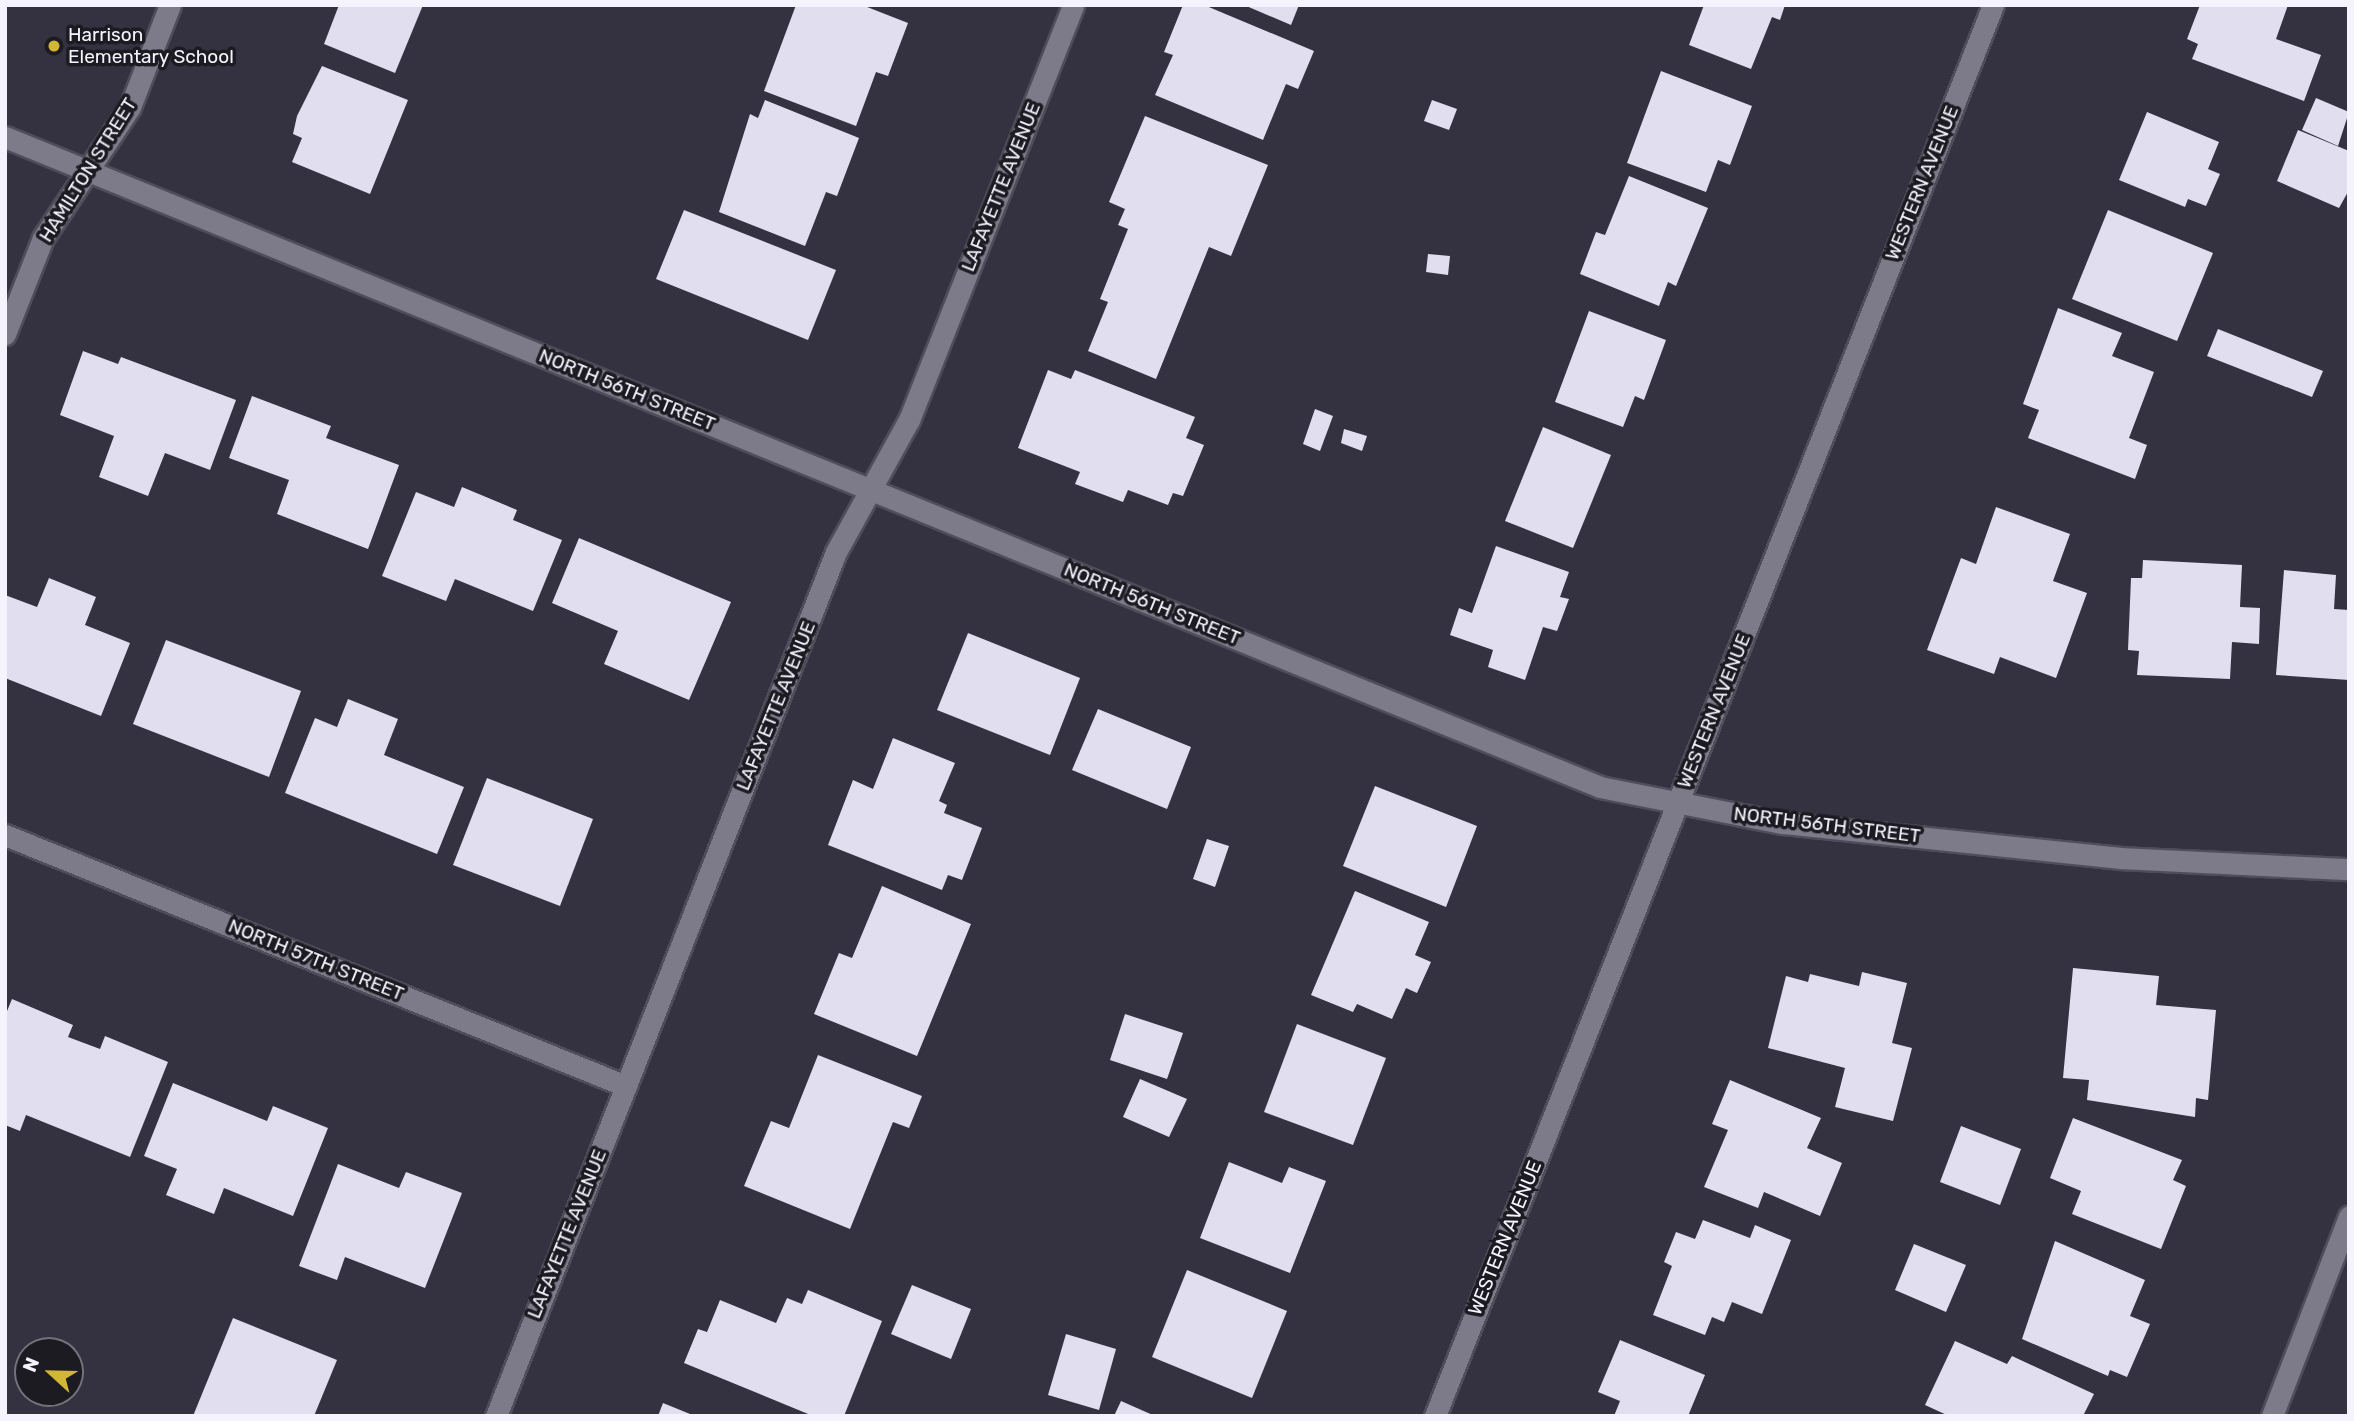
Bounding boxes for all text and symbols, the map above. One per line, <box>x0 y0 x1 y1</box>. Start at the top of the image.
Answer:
place label: Harrison Elementary School <box>68 24 234 68</box>
marker: Harrison Elementary School <box>46 38 62 54</box>
street label: HAMILTON STREET <box>34 94 142 246</box>
street label: LAFAYETTE AVENUE <box>957 99 1045 275</box>
street label: WESTERN AVENUE <box>1881 102 1963 264</box>
street label: NORTH 56TH STREET <box>536 344 718 436</box>
street label: NORTH 56TH STREET <box>1061 558 1243 650</box>
street label: LAFAYETTE AVENUE <box>732 618 820 794</box>
street label: WESTERN AVENUE <box>1673 630 1755 792</box>
street label: NORTH 56TH STREET <box>1732 802 1922 848</box>
street label: NORTH 57TH STREET <box>225 914 407 1006</box>
street label: LAFAYETTE AVENUE <box>523 1146 611 1322</box>
street label: WESTERN AVENUE <box>1464 1157 1546 1319</box>
north arrow <box>14 1337 84 1407</box>
text: N <box>18 1354 44 1375</box>

